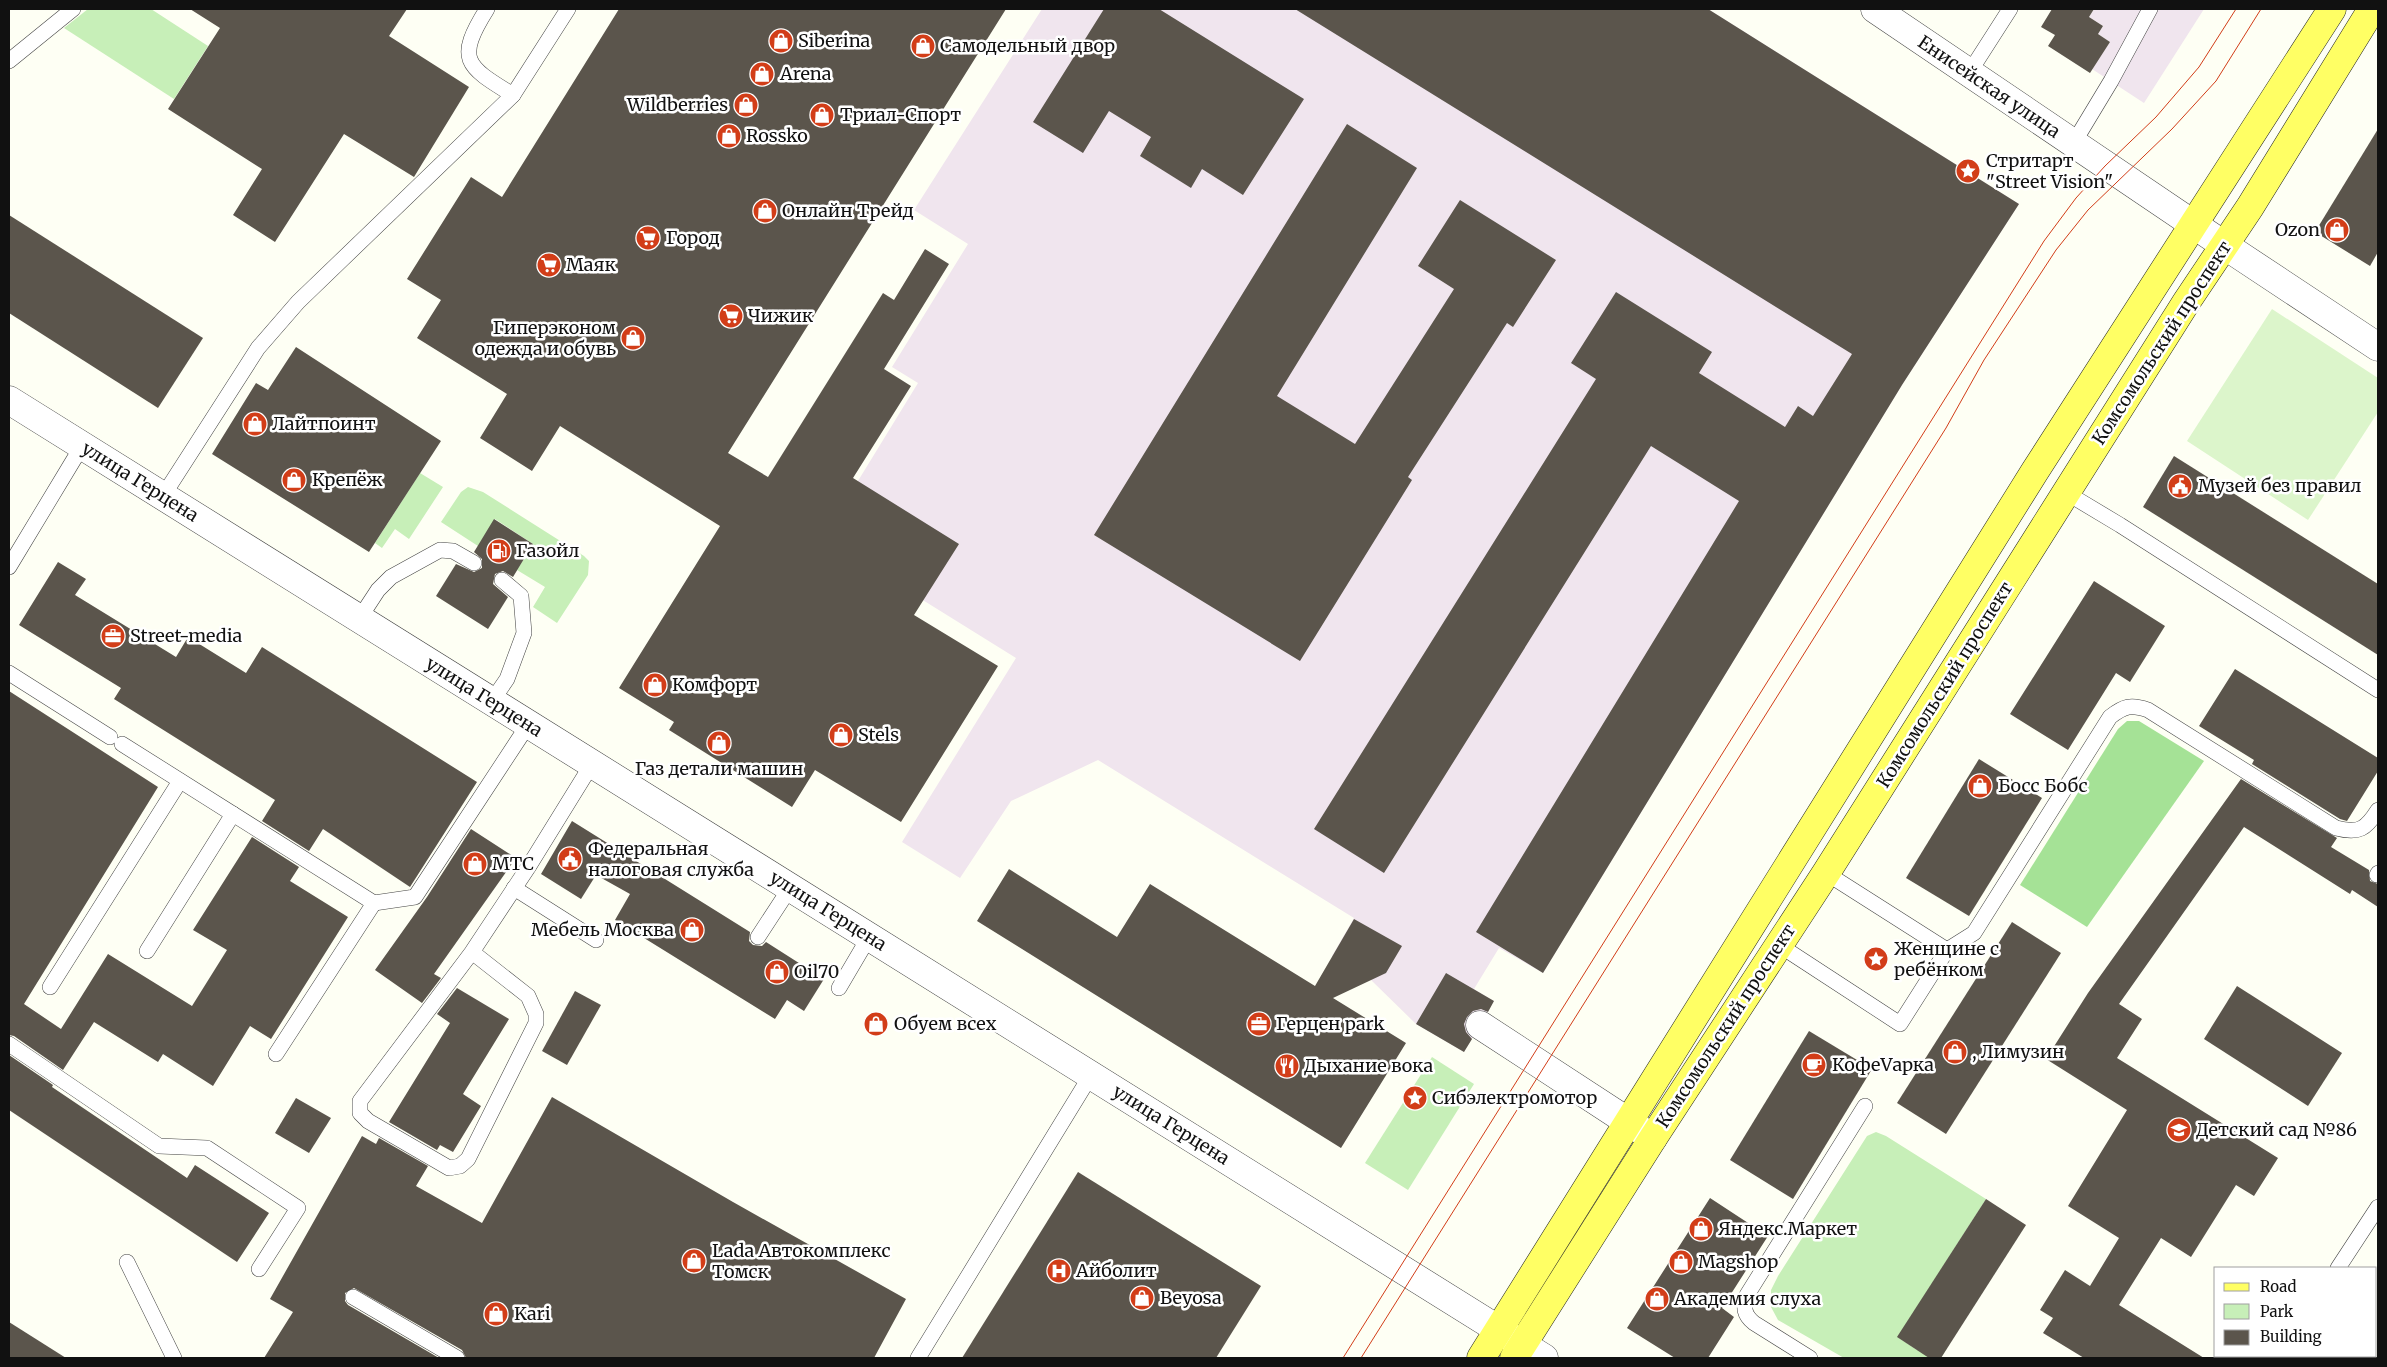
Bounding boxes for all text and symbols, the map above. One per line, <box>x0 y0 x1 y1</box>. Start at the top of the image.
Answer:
shop icon: Siberina <box>768 28 794 54</box>
place label: Siberina <box>798 29 871 52</box>
street label: Енисейская улица <box>1914 30 2065 143</box>
shop icon: Самодельный двор <box>910 33 936 59</box>
place label: Самодельный двор <box>940 34 1115 57</box>
shop icon: Arena <box>749 61 775 87</box>
place label: Arena <box>779 62 832 85</box>
shop icon: Wildberries <box>733 92 759 118</box>
place label: Wildberries <box>626 93 728 116</box>
shop icon: Триал-Спорт <box>809 102 835 128</box>
place label: Триал-Спорт <box>840 103 961 126</box>
shop icon: Rossko <box>716 123 742 149</box>
place label: Rossko <box>746 124 808 147</box>
place label: Стритарт "Street Vision" <box>1986 149 2113 193</box>
place icon: Стритарт "Street Vision" <box>1955 158 1981 184</box>
shop icon: Онлайн Трейд <box>752 198 778 224</box>
place label: Онлайн Трейд <box>782 199 914 222</box>
shop icon: Ozon <box>2324 217 2350 243</box>
place label: Ozon <box>2275 218 2320 241</box>
supermarket icon: Город <box>635 225 661 251</box>
place label: Город <box>666 226 720 249</box>
street label: Комсомольский проспект <box>2087 236 2236 449</box>
supermarket icon: Маяк <box>536 252 562 278</box>
place label: Маяк <box>566 253 616 276</box>
supermarket icon: Чижик <box>718 303 744 329</box>
place label: Чижик <box>748 304 814 327</box>
place label: Гиперэконом одежда и обувь <box>475 316 616 360</box>
shop icon: Гиперэконом одежда и обувь <box>620 325 646 351</box>
shop icon: Лайтпоинт <box>242 411 268 437</box>
place label: Лайтпоинт <box>272 412 376 435</box>
street label: улица Герцена <box>78 436 203 527</box>
shop icon: Крепёж <box>281 467 307 493</box>
place label: Крепёж <box>312 468 383 491</box>
public building icon: Музей без правил <box>2167 473 2193 499</box>
place label: Музей без правил <box>2198 474 2361 497</box>
fuel station icon: Газойл <box>486 538 512 564</box>
place label: Газойл <box>516 539 579 562</box>
street label: Комсомольский проспект <box>1872 577 2018 792</box>
office icon: Street-media <box>100 623 126 649</box>
place label: Street-media <box>130 624 242 647</box>
street label: улица Герцена <box>422 651 547 742</box>
shop icon: Комфорт <box>642 672 668 698</box>
place label: Комфорт <box>672 673 757 696</box>
shop icon: Stels <box>828 722 854 748</box>
place label: Stels <box>858 723 899 746</box>
shop icon: Газ детали машин <box>706 730 732 756</box>
place label: Газ детали машин <box>635 757 803 780</box>
shop icon: Босс Бобс <box>1967 773 1993 799</box>
place label: Босс Бобс <box>1998 774 2088 797</box>
place label: Федеральная налоговая служба <box>588 837 754 881</box>
public building icon: Федеральная налоговая служба <box>557 846 583 872</box>
shop icon: МТС <box>462 851 488 877</box>
place label: МТС <box>492 852 534 875</box>
street label: улица Герцена <box>766 865 891 956</box>
shop icon: Мебель Москва <box>679 917 705 943</box>
place label: Мебель Москва <box>531 918 674 941</box>
street label: Комсомольский проспект <box>1651 919 1800 1132</box>
place label: Женщине с ребёнком <box>1894 937 1999 981</box>
place icon: Женщине с ребёнком <box>1863 946 1889 972</box>
shop icon: Oil70 <box>764 959 790 985</box>
place label: Oil70 <box>794 960 839 983</box>
shop icon: Обуем всех <box>863 1011 889 1037</box>
office icon: Герцен park <box>1246 1011 1272 1037</box>
place label: Обуем всех <box>894 1012 997 1035</box>
place label: Герцен park <box>1276 1012 1385 1035</box>
shop icon: , Лимузин <box>1942 1039 1968 1065</box>
place label: , Лимузин <box>1972 1040 2065 1063</box>
cafe icon: КофеVарка <box>1801 1052 1827 1078</box>
restaurant icon: Дыхание вока <box>1274 1053 1300 1079</box>
place label: КофеVарка <box>1832 1053 1934 1076</box>
place label: Дыхание вока <box>1304 1054 1433 1077</box>
street label: улица Герцена <box>1109 1079 1234 1170</box>
place icon: Сибэлектромотор <box>1402 1085 1428 1111</box>
place label: Сибэлектромотор <box>1432 1086 1597 1109</box>
school or university icon: Детский сад №86 <box>2166 1117 2192 1143</box>
place label: Детский сад №86 <box>2196 1118 2357 1141</box>
shop icon: Яндекс.Маркет <box>1688 1216 1714 1242</box>
place label: Яндекс.Маркет <box>1718 1217 1857 1240</box>
place label: Lada Автокомплекс Томск <box>712 1239 891 1283</box>
shop icon: Lada Автокомплекс Томск <box>681 1248 707 1274</box>
shop icon: Magshop <box>1668 1249 1694 1275</box>
place label: Magshop <box>1698 1250 1778 1273</box>
hospital icon: Айболит <box>1046 1258 1072 1284</box>
place label: Айболит <box>1075 1259 1157 1282</box>
legend <box>2214 1267 2377 1357</box>
text: Road <box>2260 1277 2296 1296</box>
shop icon: Beyosa <box>1129 1285 1155 1311</box>
place label: Beyosa <box>1160 1286 1222 1309</box>
shop icon: Академия слуха <box>1644 1286 1670 1312</box>
place label: Академия слуха <box>1673 1287 1821 1310</box>
shop icon: Kari <box>483 1301 509 1327</box>
place label: Kari <box>514 1302 551 1325</box>
text: Park <box>2260 1302 2294 1321</box>
text: Building <box>2260 1327 2322 1346</box>

